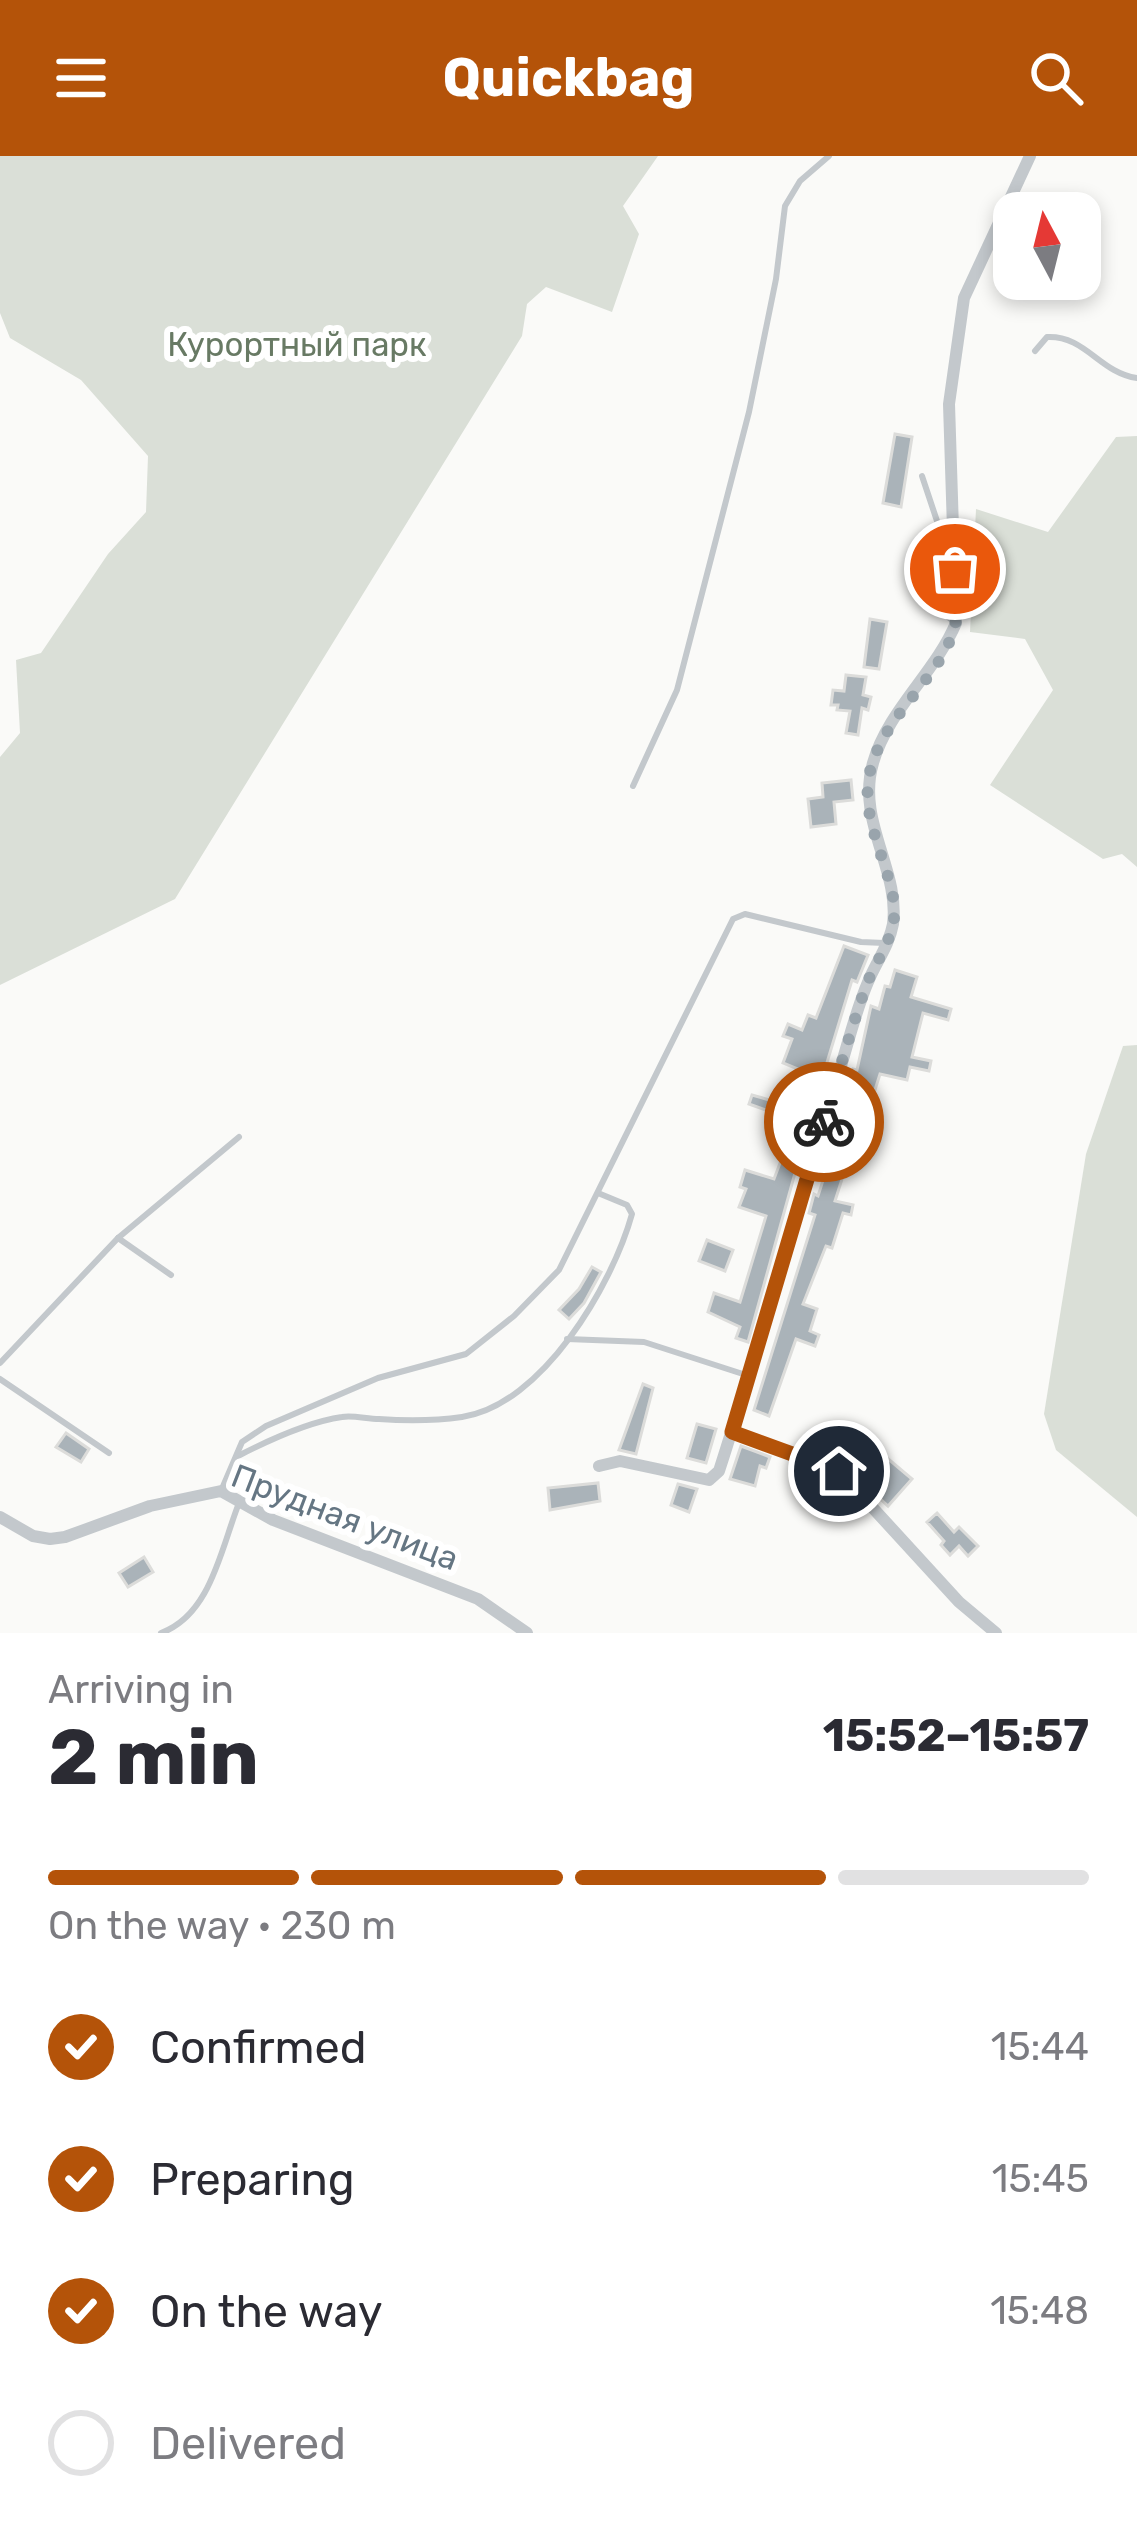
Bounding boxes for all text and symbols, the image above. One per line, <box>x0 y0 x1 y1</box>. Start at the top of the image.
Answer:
icon: menu <box>48 45 114 111</box>
icon: search <box>1023 45 1089 111</box>
text: Quickbag <box>442 46 695 110</box>
north arrow <box>993 192 1101 300</box>
map controls <box>993 192 1101 300</box>
park label: Курортный парк <box>167 325 427 364</box>
pin <box>904 518 1006 620</box>
icon: bag <box>922 536 988 602</box>
courier <box>764 1062 884 1182</box>
icon: bike <box>791 1089 857 1155</box>
pin <box>788 1420 890 1522</box>
icon: home <box>806 1438 872 1504</box>
street label: Прудная улица <box>226 1456 464 1578</box>
text: Arriving in <box>48 1667 234 1713</box>
text: 15:52–15:57 <box>823 1709 1089 1762</box>
text: 2 min <box>48 1711 259 1804</box>
text: On the way · 230 m <box>48 1903 396 1949</box>
icon: check <box>48 2014 114 2080</box>
text: Confirmed <box>150 2021 367 2074</box>
text: 15:44 <box>991 2024 1089 2070</box>
icon: check <box>48 2146 114 2212</box>
text: Preparing <box>150 2153 355 2206</box>
text: 15:45 <box>992 2156 1089 2202</box>
icon: check <box>48 2278 114 2344</box>
text: On the way <box>150 2285 383 2338</box>
text: 15:48 <box>990 2288 1089 2334</box>
text: Delivered <box>150 2417 346 2470</box>

